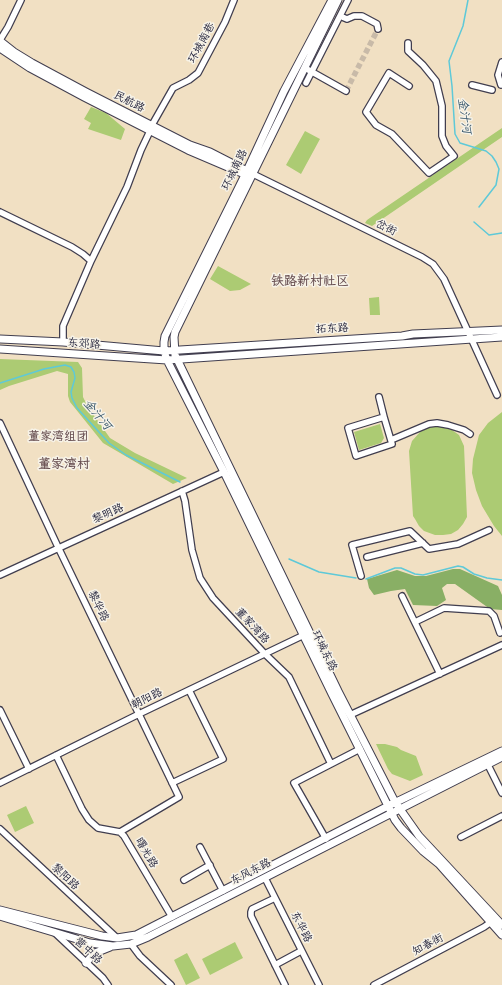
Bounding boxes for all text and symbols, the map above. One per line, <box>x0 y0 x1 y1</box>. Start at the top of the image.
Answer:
street label: 环城南巷 <box>186 20 218 66</box>
street label: 民航路 <box>111 89 147 115</box>
water label: 金汁河 <box>454 97 474 135</box>
street label: 环城南路 <box>219 147 251 193</box>
street label: 岔街 <box>373 217 399 239</box>
district label: 铁路新村社区 <box>271 274 349 290</box>
street label: 拓东路 <box>315 322 349 336</box>
street label: 东郊路 <box>67 336 101 352</box>
water label: 金汁河 <box>80 397 114 433</box>
district label: 董家湾组团 <box>28 430 88 444</box>
district label: 董家湾村 <box>38 457 90 473</box>
street label: 黎明路 <box>90 501 126 527</box>
street label: 黎华路 <box>85 588 111 624</box>
street label: 董家湾路 <box>232 605 272 647</box>
street label: 环城东路 <box>308 628 340 674</box>
street label: 朝阳路 <box>129 686 165 712</box>
street label: 曙光路 <box>132 835 160 871</box>
street label: 东风东路 <box>228 856 274 888</box>
street label: 黎阳路 <box>48 861 82 893</box>
street label: 东华路 <box>288 909 314 945</box>
street label: 知春街 <box>410 931 446 959</box>
street label: 营中路 <box>71 935 105 967</box>

